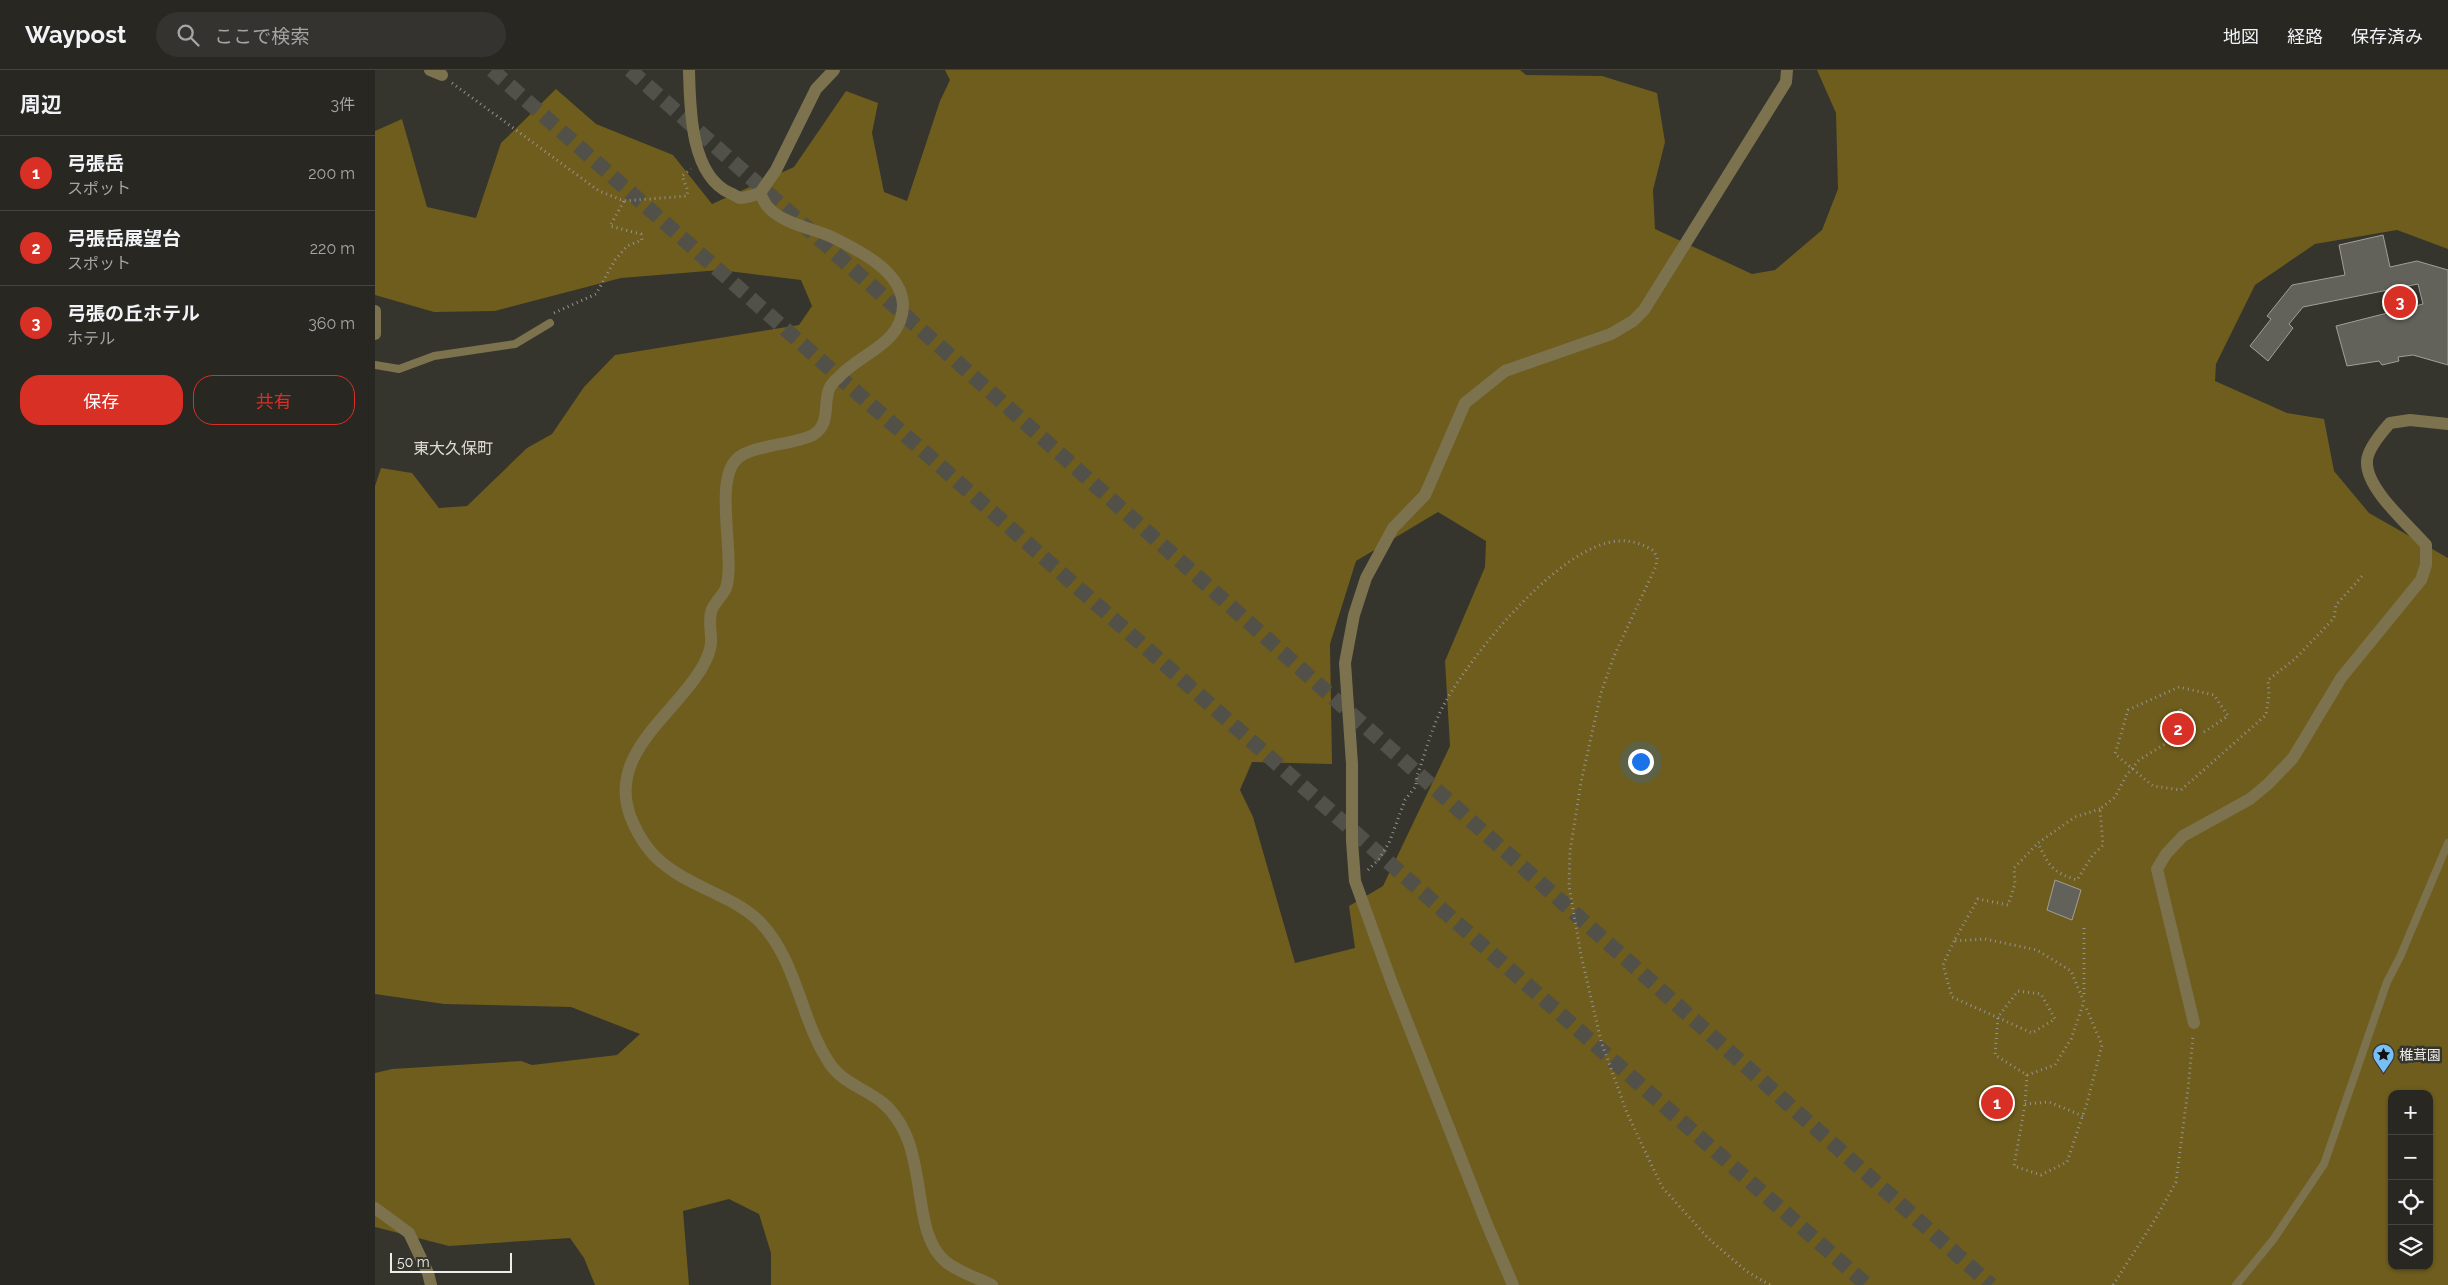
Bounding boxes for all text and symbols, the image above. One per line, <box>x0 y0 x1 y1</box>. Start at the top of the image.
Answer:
search box <box>156 12 506 57</box>
text: Waypost <box>25 20 126 49</box>
icon: search <box>174 21 202 49</box>
text: ここで検索 <box>214 25 309 47</box>
text: 地図 <box>2223 26 2259 47</box>
text: 経路 <box>2287 26 2323 47</box>
text: 保存済み <box>2351 26 2423 47</box>
text: 周辺 <box>20 92 62 117</box>
text: 3件 <box>330 95 355 114</box>
text: 弓張岳 <box>67 152 124 174</box>
text: 1 <box>32 164 40 183</box>
text: 200 m <box>308 164 355 183</box>
text: スポット <box>67 179 131 198</box>
text: 弓張岳展望台 <box>67 227 181 249</box>
text: 2 <box>31 239 41 258</box>
text: 220 m <box>310 239 355 258</box>
text: スポット <box>67 254 131 273</box>
pin: 3 <box>2384 283 2416 321</box>
text: 弓張の丘ホテル <box>67 302 200 324</box>
text: 3 <box>32 314 40 333</box>
text: 360 m <box>308 314 355 333</box>
text: ホテル <box>67 329 115 348</box>
button: 保存 <box>20 375 183 425</box>
button: 共有 <box>193 375 355 425</box>
district label: 東大久保町 <box>413 439 493 458</box>
pin: 2 <box>2162 710 2194 748</box>
your location <box>1628 749 1654 775</box>
place icon: 椎茸園 <box>2371 1043 2395 1074</box>
place label: 椎茸園 <box>2399 1047 2441 1063</box>
pin: 1 <box>1981 1084 2013 1122</box>
map controls <box>2388 1090 2433 1270</box>
button: + <box>2388 1090 2433 1135</box>
button: − <box>2388 1135 2433 1180</box>
button: locate <box>2388 1180 2433 1225</box>
button: layers <box>2388 1225 2433 1270</box>
scale bar <box>390 1250 513 1273</box>
text: 50 m <box>397 1254 430 1270</box>

